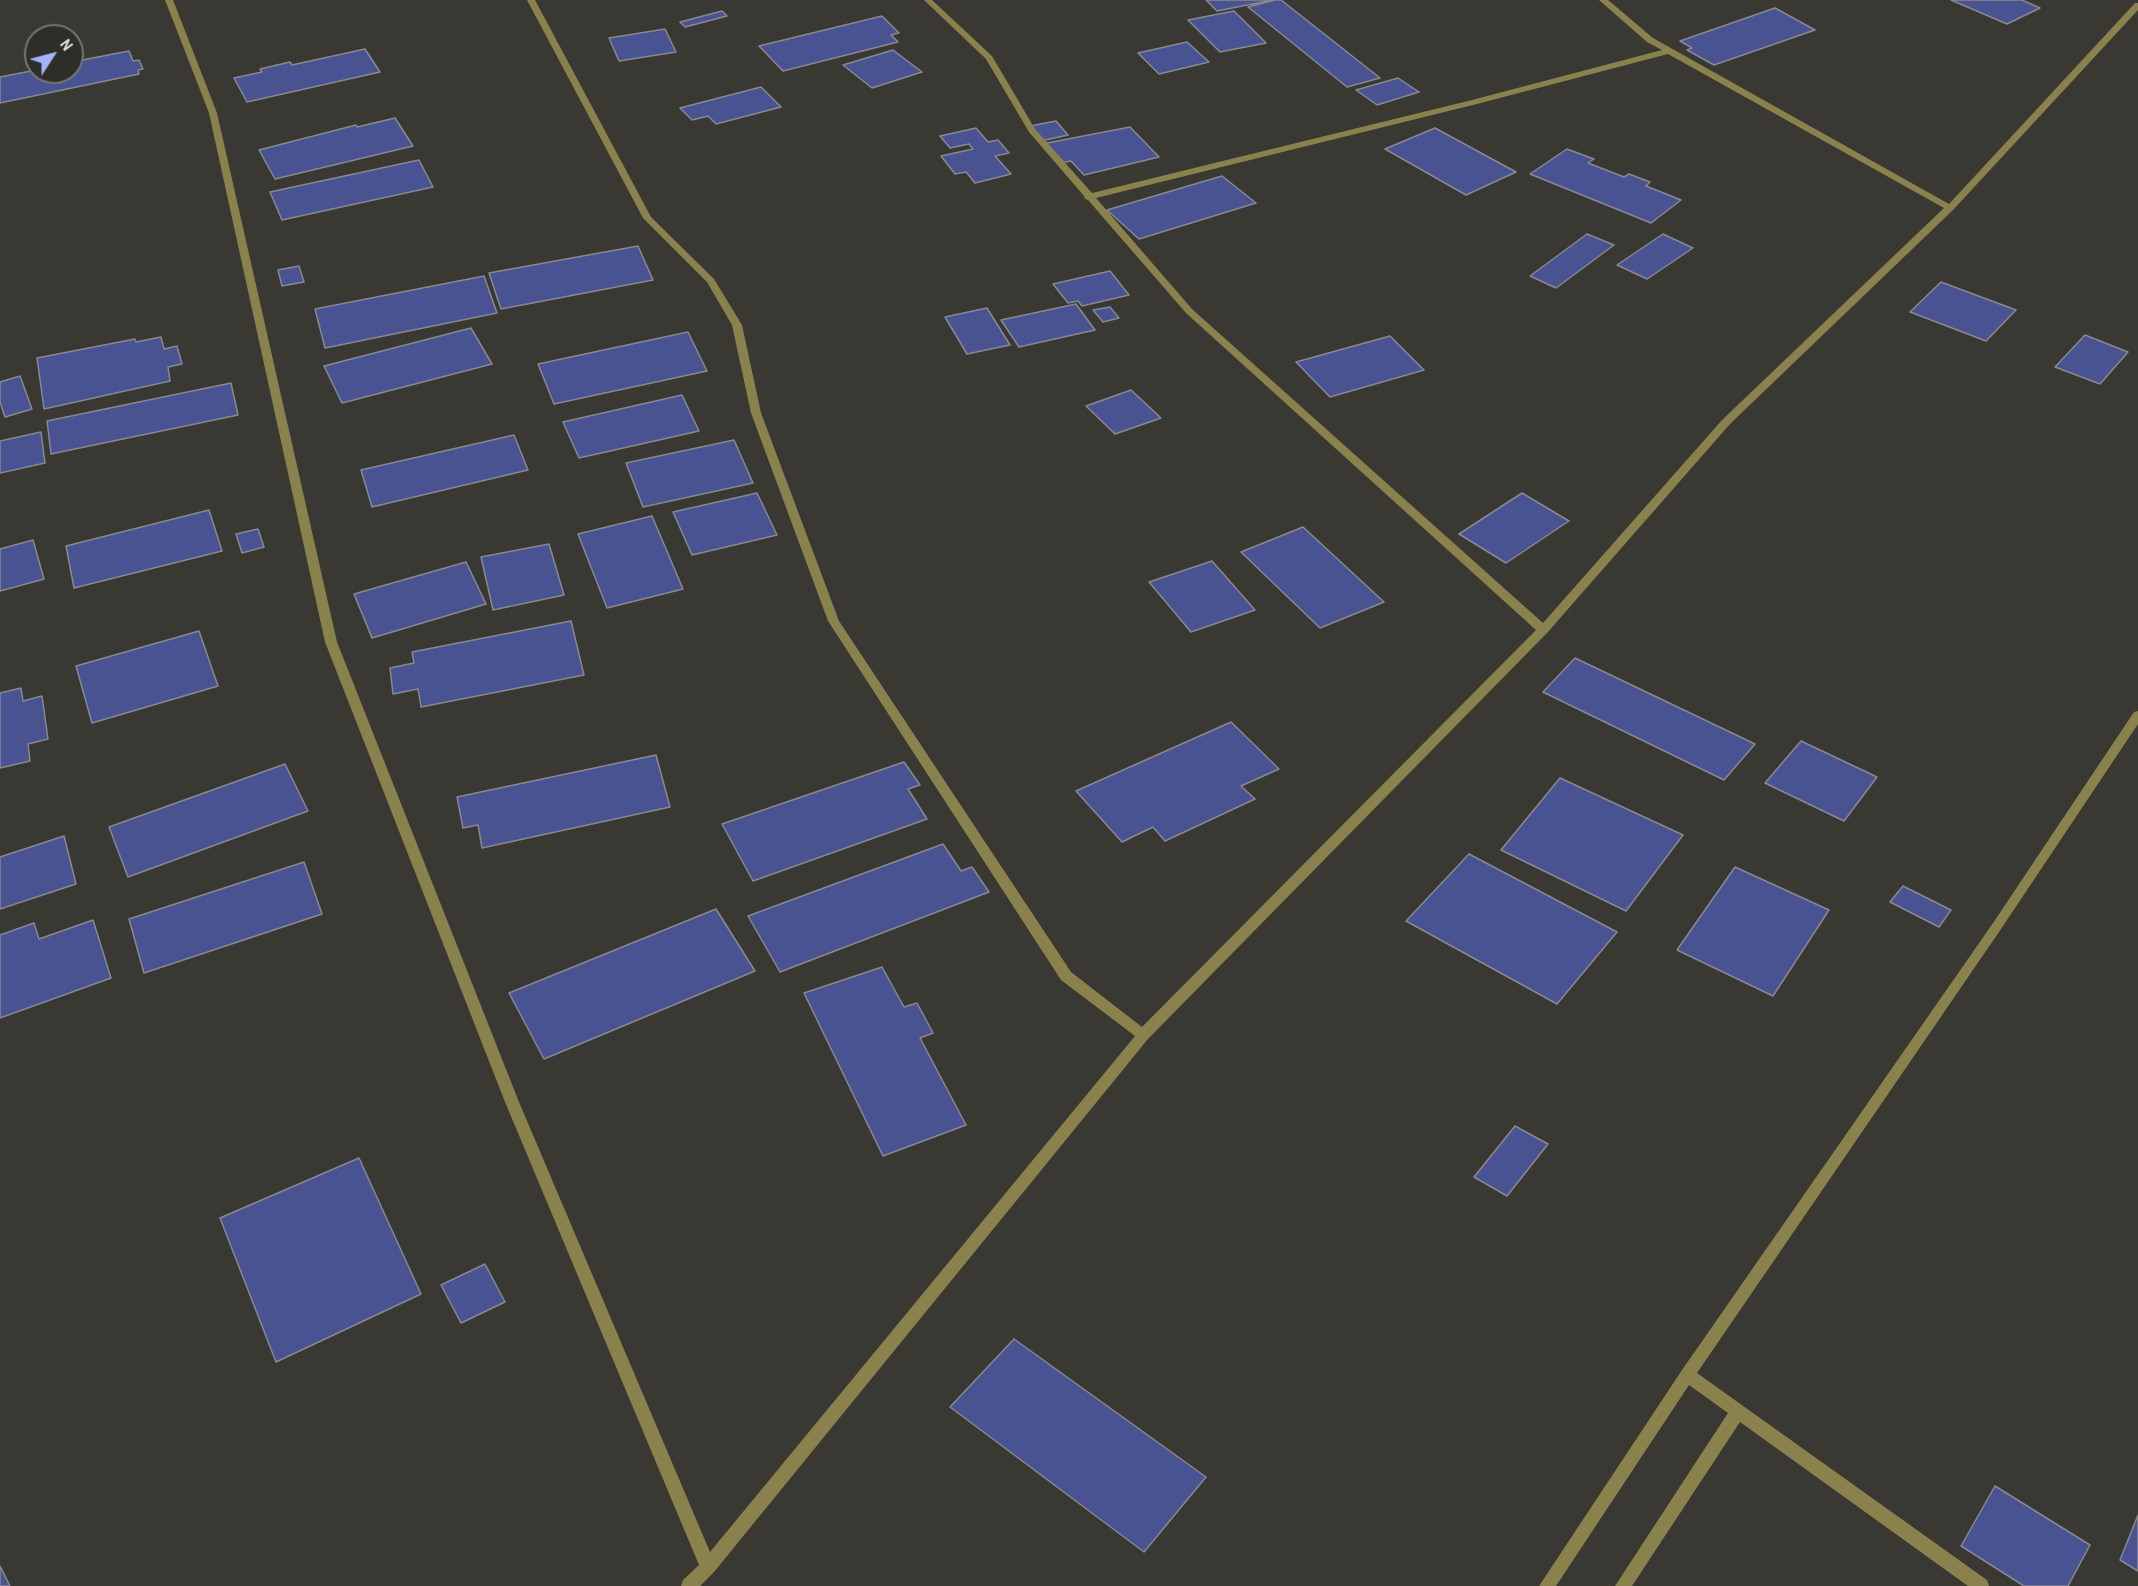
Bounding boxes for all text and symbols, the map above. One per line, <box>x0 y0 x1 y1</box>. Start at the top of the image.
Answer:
north arrow <box>24 24 84 84</box>
text: N <box>55 34 79 55</box>

